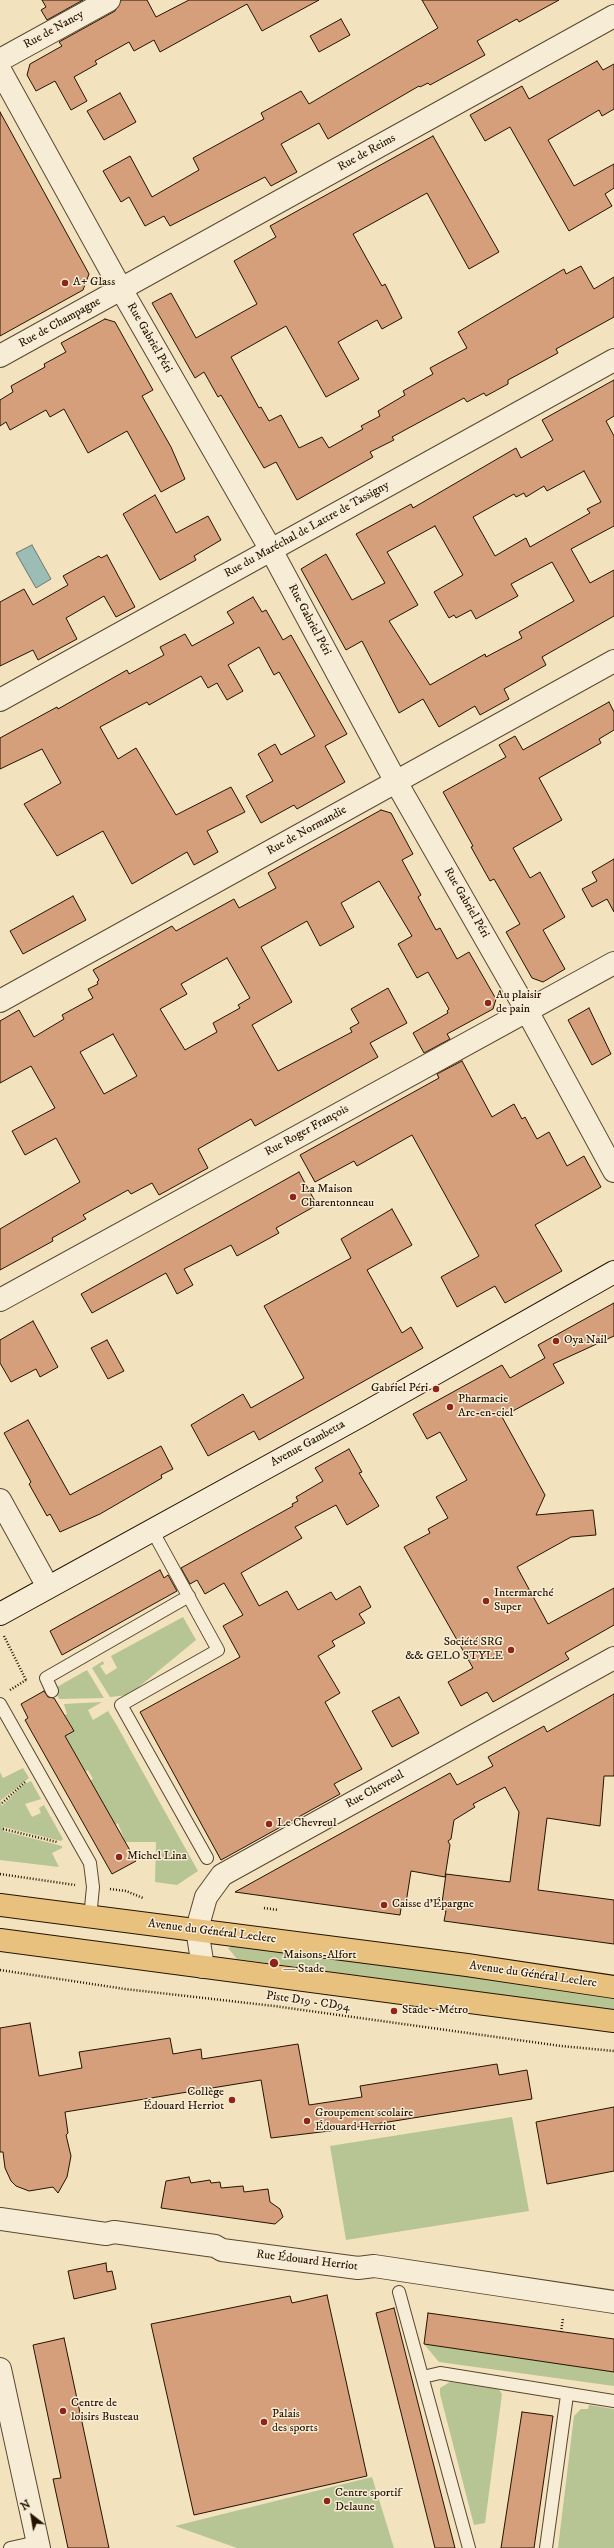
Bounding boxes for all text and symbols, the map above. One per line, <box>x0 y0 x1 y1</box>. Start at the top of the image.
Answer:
street label: Rue de Nancy <box>21 8 87 52</box>
street label: Rue de Reims <box>336 131 398 175</box>
place label: A+ Glass <box>73 276 115 290</box>
marker: A+ Glass <box>60 278 70 288</box>
street label: Rue de Champagne <box>17 295 103 351</box>
street label: Rue Gabriel Péri <box>123 300 175 376</box>
street label: Rue du Maréchal de Lattre de Tassigny <box>222 479 392 581</box>
street label: Rue Gabriel Péri <box>284 582 334 658</box>
street label: Rue de Normandie <box>265 803 349 859</box>
street label: Rue Gabriel Péri <box>440 865 492 941</box>
place label: Au plaisir de pain <box>496 989 541 1017</box>
marker: Au plaisir de pain <box>483 998 493 1008</box>
street label: Rue Roger François <box>263 1102 351 1160</box>
place label: La Maison Charentonneau <box>301 1183 374 1211</box>
marker: La Maison Charentonneau <box>288 1192 298 1202</box>
place label: Oya Nail <box>564 1334 607 1348</box>
marker: Oya Nail <box>551 1336 561 1346</box>
place label: Gabriel Péri <box>371 1382 428 1396</box>
marker: Gabriel Péri <box>431 1384 441 1394</box>
place label: Pharmacie Arc-en-ciel <box>458 1393 513 1421</box>
marker: Pharmacie Arc-en-ciel <box>445 1402 455 1412</box>
street label: Avenue Gambetta <box>268 1418 348 1470</box>
place label: Intermarché Super <box>494 1587 553 1615</box>
marker: Intermarché Super <box>481 1596 491 1606</box>
place label: Société SRG && GELO STYLE <box>405 1636 503 1664</box>
marker: Société SRG && GELO STYLE <box>506 1645 516 1655</box>
street label: Rue Chevreul <box>343 1768 407 1812</box>
place label: Le Chevreul <box>277 1817 337 1831</box>
marker: Le Chevreul <box>264 1819 274 1829</box>
place label: Michel Lina <box>127 1850 187 1864</box>
marker: Michel Lina <box>114 1852 124 1862</box>
place label: Caisse d'Épargne <box>392 1898 474 1912</box>
marker: Caisse d'Épargne <box>379 1900 389 1910</box>
street label: Avenue du Général Leclerc <box>147 1917 277 1947</box>
place label: Maisons-Alfort — Stade <box>283 1949 356 1977</box>
marker: Maisons-Alfort — Stade <box>268 1957 280 1969</box>
street label: Avenue du Général Leclerc <box>468 1959 598 1991</box>
street label: Piste D19 - CD94 <box>265 1989 351 2015</box>
place label: Stade - Métro <box>402 2004 468 2018</box>
marker: Stade - Métro <box>389 2006 399 2016</box>
place label: Collège Édouard Herriot <box>143 2086 224 2114</box>
marker: Collège Édouard Herriot <box>227 2095 237 2105</box>
place label: Groupement scolaire Édouard Herriot <box>315 2107 413 2135</box>
marker: Groupement scolaire Édouard Herriot <box>302 2116 312 2126</box>
street label: Rue Édouard Herriot <box>255 2248 359 2274</box>
place label: Centre de loisirs Busteau <box>71 2397 139 2425</box>
marker: Centre de loisirs Busteau <box>58 2406 68 2416</box>
place label: Palais des sports <box>272 2408 318 2436</box>
marker: Palais des sports <box>259 2417 269 2427</box>
place label: Centre sportif Delaune <box>335 2487 401 2515</box>
north arrow <box>12 2496 52 2536</box>
marker: Centre sportif Delaune <box>322 2496 332 2506</box>
text: N <box>18 2497 33 2514</box>

